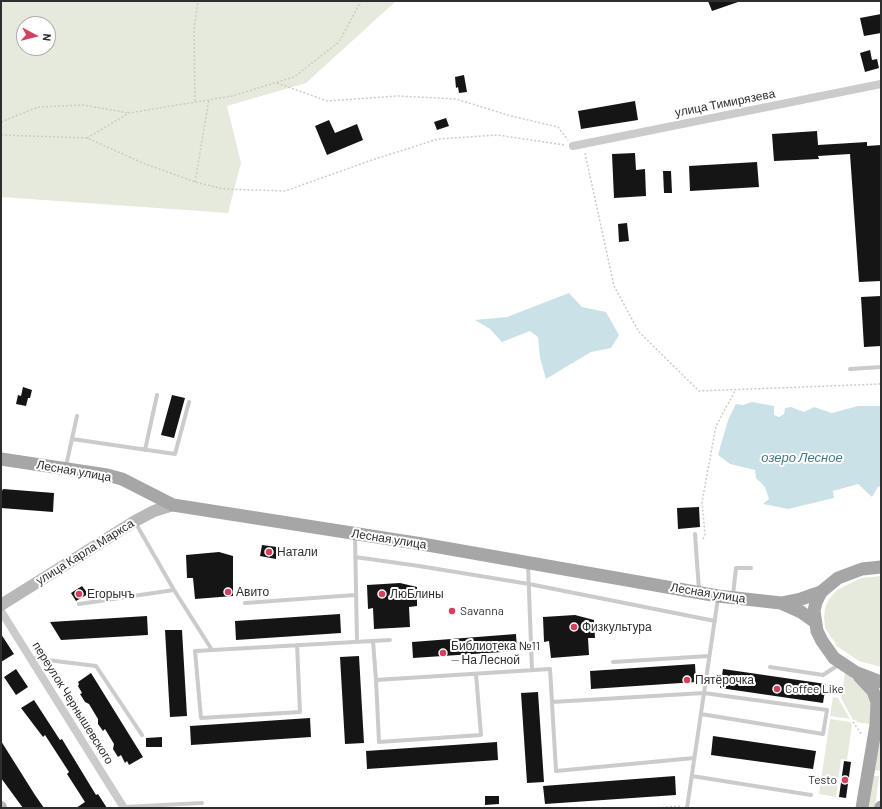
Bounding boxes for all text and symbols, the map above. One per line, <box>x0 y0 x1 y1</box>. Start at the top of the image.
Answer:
north arrow <box>16 16 56 56</box>
text: N <box>41 33 54 42</box>
street label: улица Тимирязева <box>674 86 776 120</box>
water label: озеро Лесное <box>761 450 843 466</box>
street label: Лесная улица <box>35 457 113 485</box>
street label: улица Карла Маркса <box>33 516 137 588</box>
street label: Лесная улица <box>350 526 428 552</box>
place label: Натали <box>277 545 318 559</box>
marker: Натали <box>264 547 274 557</box>
street label: Лесная улица <box>669 580 747 606</box>
place label: Авито <box>236 585 269 599</box>
place label: Егорычъ <box>87 587 135 601</box>
marker: Авито <box>223 587 233 597</box>
place label: ЛюБлины <box>390 587 444 601</box>
marker: Егорычъ <box>74 589 84 599</box>
marker: ЛюБлины <box>377 589 387 599</box>
place label: Savanna <box>460 604 504 618</box>
marker: Savanna <box>447 606 457 616</box>
place label: Физкультура <box>582 620 652 634</box>
marker: Физкультура <box>569 622 579 632</box>
street label: переулок Чернышевского <box>29 639 117 767</box>
place label: Библиотека №11 — На Лесной <box>451 639 540 667</box>
marker: Библиотека №11 — На Лесной <box>438 648 448 658</box>
place label: Пятёрочка <box>695 673 754 687</box>
marker: Пятёрочка <box>682 675 692 685</box>
place label: Coffee Like <box>785 682 844 696</box>
marker: Coffee Like <box>772 684 782 694</box>
place label: Testo <box>808 773 837 787</box>
marker: Testo <box>840 775 850 785</box>

